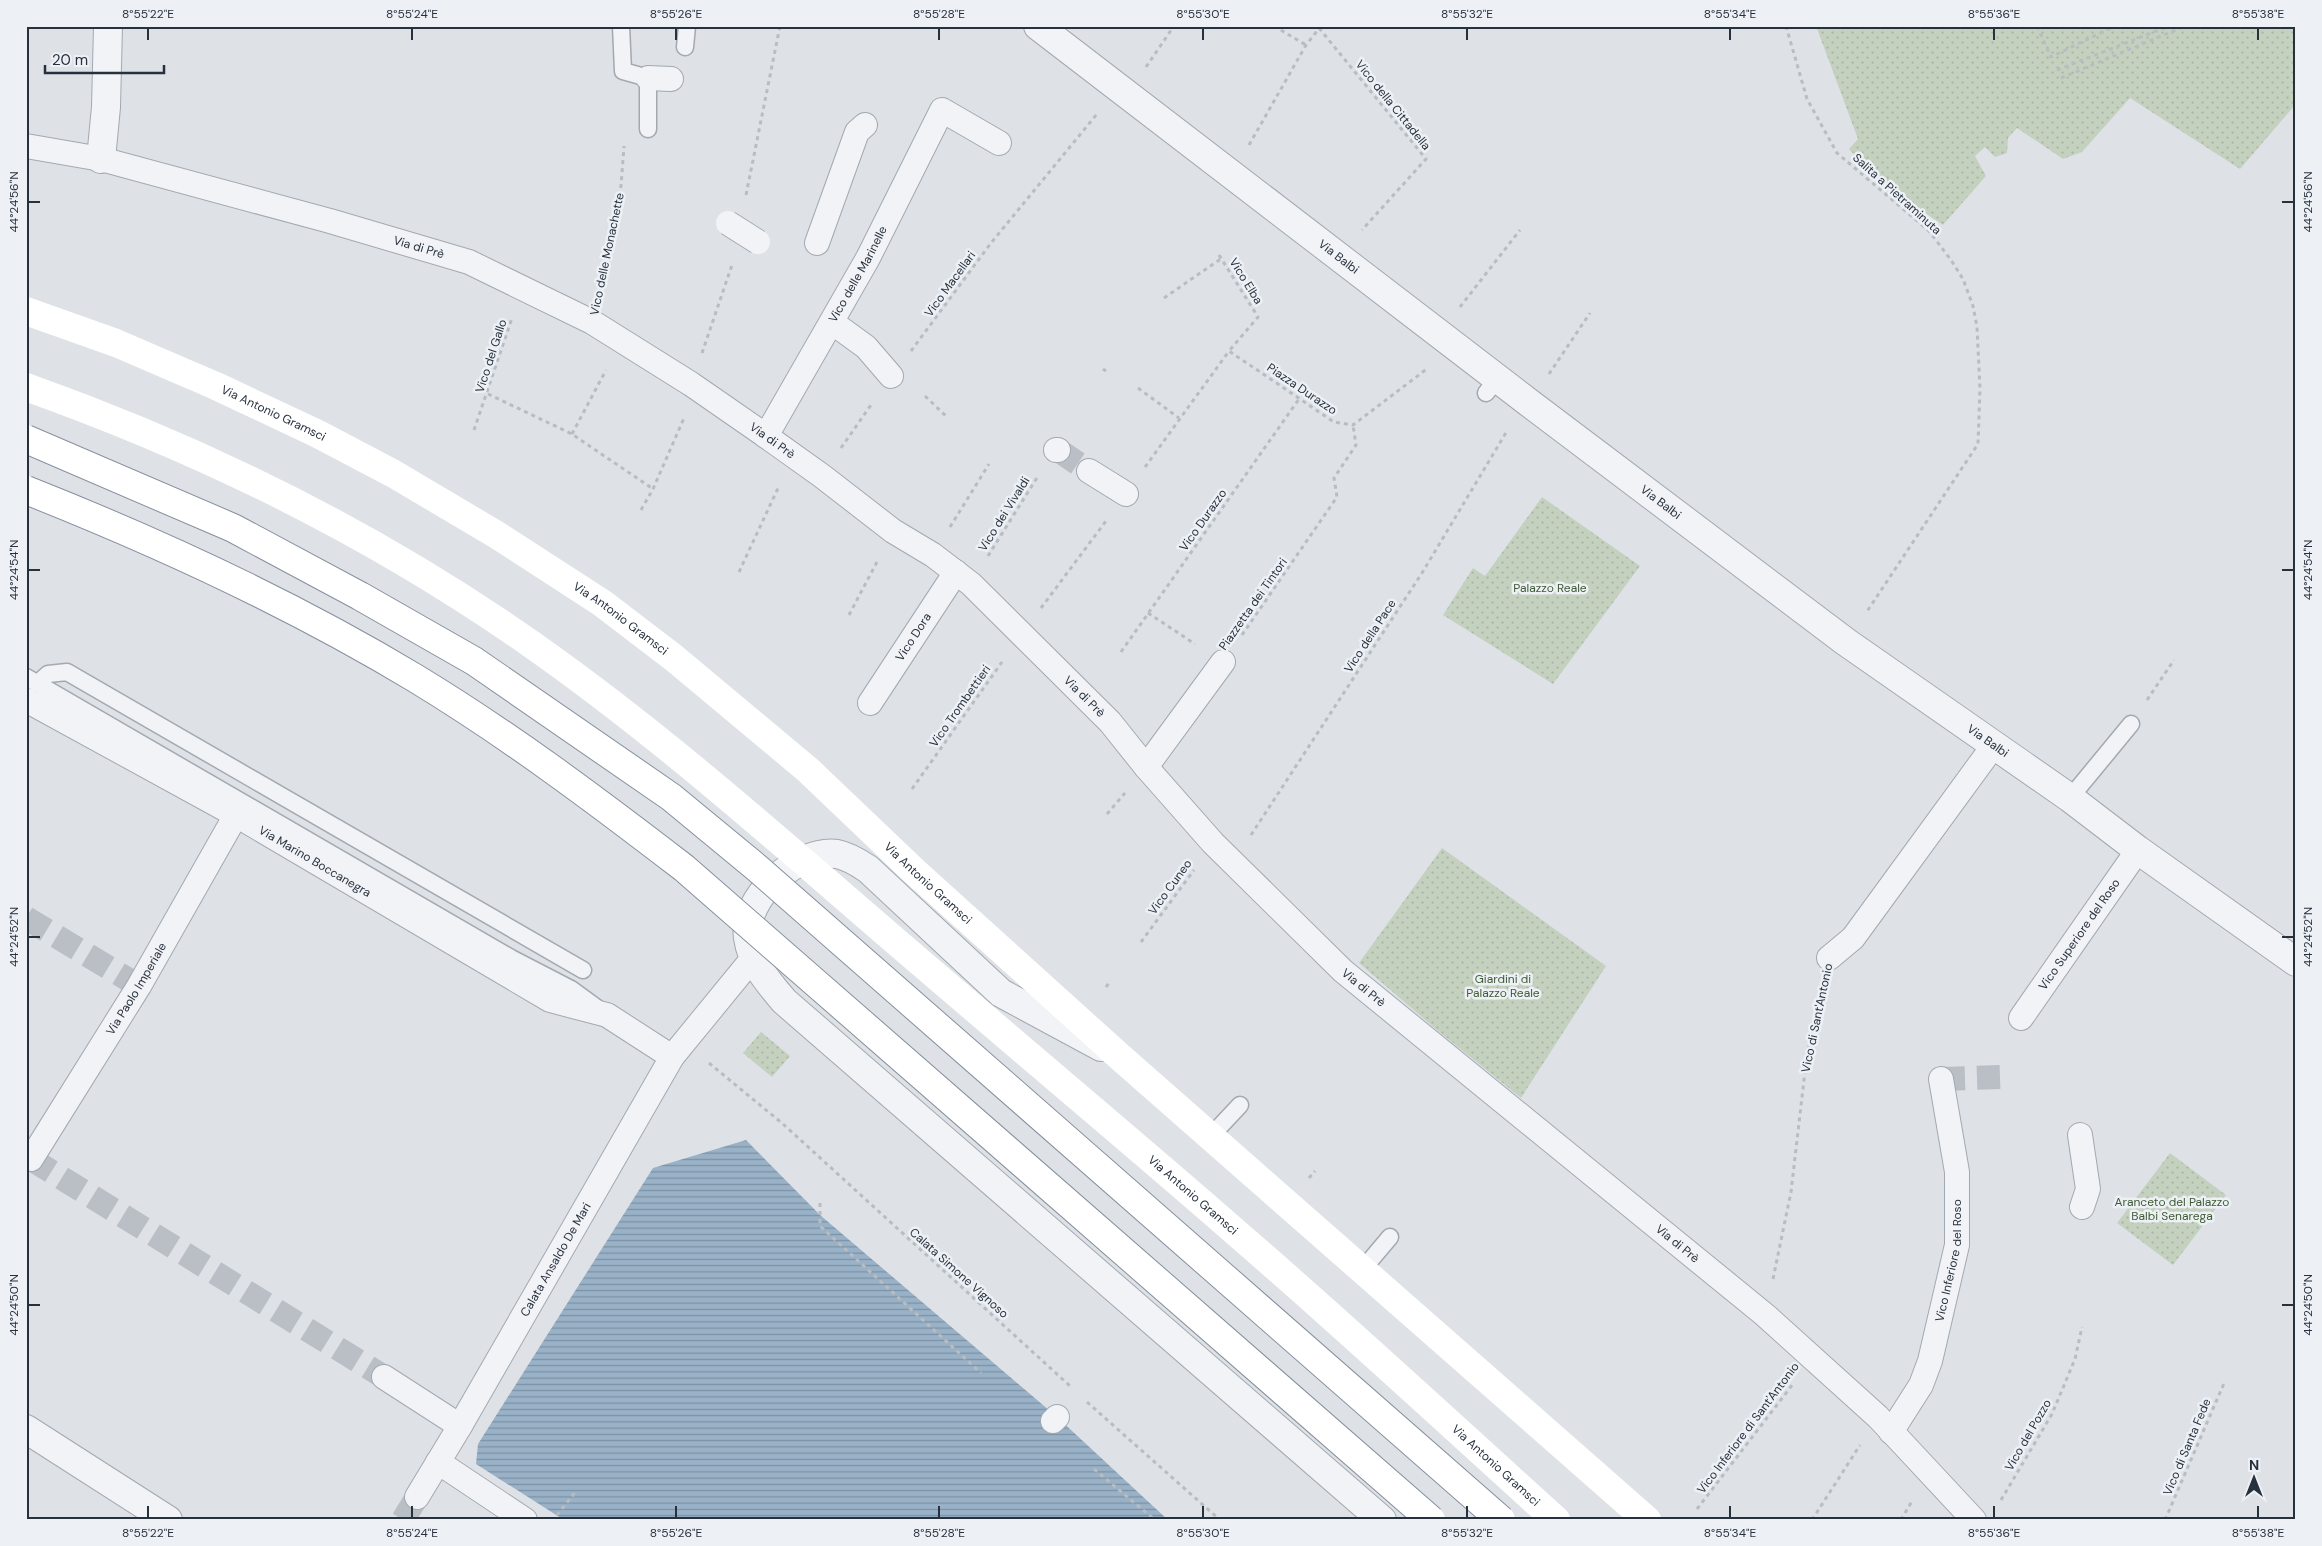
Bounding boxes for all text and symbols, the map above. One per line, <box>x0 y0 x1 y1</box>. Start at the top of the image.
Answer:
text: 8°55'22"E <box>122 6 174 22</box>
text: 8°55'24"E <box>386 6 438 22</box>
text: 8°55'26"E <box>650 6 702 22</box>
text: 8°55'28"E <box>913 6 965 22</box>
text: 8°55'30"E <box>1176 6 1230 22</box>
text: 8°55'32"E <box>1441 6 1493 22</box>
text: 8°55'34"E <box>1704 6 1756 22</box>
text: 8°55'36"E <box>1968 6 2021 22</box>
text: 8°55'38"E <box>2232 6 2284 22</box>
scale bar <box>45 42 164 74</box>
text: 20 m <box>52 50 88 70</box>
street label: Vico della Cittadella <box>1352 57 1434 153</box>
street label: Salita a Pietraminuta <box>1849 150 1945 238</box>
text: 44°24'56"N <box>6 172 22 232</box>
text: 44°24'56"N <box>2300 172 2316 232</box>
street label: Vico delle Monachette <box>586 191 628 317</box>
street label: Vico delle Marinelle <box>825 223 891 325</box>
street label: Via di Prè <box>392 232 446 262</box>
street label: Via Balbi <box>1315 236 1362 278</box>
street label: Vico Macellari <box>921 248 979 320</box>
street label: Vico Elba <box>1226 255 1266 307</box>
street label: Vico del Gallo <box>472 317 510 395</box>
street label: Piazza Durazzo <box>1264 360 1340 418</box>
street label: Via Antonio Gramsci <box>219 382 329 445</box>
street label: Via di Prè <box>746 419 798 462</box>
street label: Vico dei Vivaldi <box>975 474 1033 554</box>
street label: Via Balbi <box>1637 482 1685 523</box>
street label: Vico Durazzo <box>1176 486 1230 554</box>
text: 44°24'54"N <box>6 540 22 600</box>
text: 44°24'54"N <box>2300 540 2316 600</box>
street label: Piazzetta dei Tintori <box>1215 555 1291 653</box>
street label: Via Antonio Gramsci <box>570 578 671 659</box>
park label: Palazzo Reale <box>1513 580 1587 596</box>
street label: Vico della Pace <box>1340 596 1400 676</box>
street label: Vico Dora <box>892 610 935 664</box>
street label: Vico Trombettieri <box>926 662 994 750</box>
street label: Via di Prè <box>1060 672 1109 721</box>
street label: Via Balbi <box>1964 721 2012 761</box>
street label: Via Marino Boccanegra <box>256 822 374 901</box>
street label: Via Antonio Gramsci <box>881 839 975 928</box>
street label: Vico Cuneo <box>1145 856 1195 918</box>
street label: Vico Superiore del Roso <box>2035 875 2124 993</box>
text: 44°24'52"N <box>6 907 22 967</box>
text: 44°24'52"N <box>2300 907 2316 967</box>
street label: Via Paolo Imperiale <box>102 939 170 1038</box>
street label: Vico di Sant'Antonio <box>1798 962 1836 1074</box>
street label: Via di Prè <box>1338 965 1389 1011</box>
park label: Giardini di Palazzo Reale <box>1466 971 1540 1001</box>
street label: Via Antonio Gramsci <box>1145 1152 1241 1239</box>
park label: Aranceto del Palazzo Balbi Senarega <box>2115 1194 2229 1224</box>
street label: Vico Inferiore del Roso <box>1931 1199 1965 1324</box>
street label: Calata Ansaldo De Mari <box>517 1200 595 1319</box>
street label: Via di Prè <box>1652 1221 1703 1266</box>
street label: Calata Simone Vignoso <box>906 1224 1012 1322</box>
text: 44°24'50"N <box>6 1274 22 1336</box>
text: 44°24'50"N <box>2300 1274 2316 1336</box>
street label: Vico Inferiore di Sant'Antonio <box>1693 1359 1803 1497</box>
street label: Vico del Pozzo <box>2001 1396 2055 1474</box>
street label: Vico di Santa Fede <box>2159 1396 2215 1498</box>
street label: Via Antonio Gramsci <box>1448 1421 1543 1510</box>
north arrow <box>2230 1454 2280 1504</box>
text: N <box>2249 1456 2259 1474</box>
text: 8°55'22"E <box>122 1525 174 1541</box>
text: 8°55'24"E <box>386 1525 438 1541</box>
text: 8°55'26"E <box>650 1525 702 1541</box>
text: 8°55'28"E <box>913 1525 965 1541</box>
text: 8°55'30"E <box>1176 1525 1230 1541</box>
text: 8°55'32"E <box>1441 1525 1493 1541</box>
text: 8°55'34"E <box>1704 1525 1756 1541</box>
text: 8°55'36"E <box>1968 1525 2021 1541</box>
text: 8°55'38"E <box>2232 1525 2284 1541</box>

